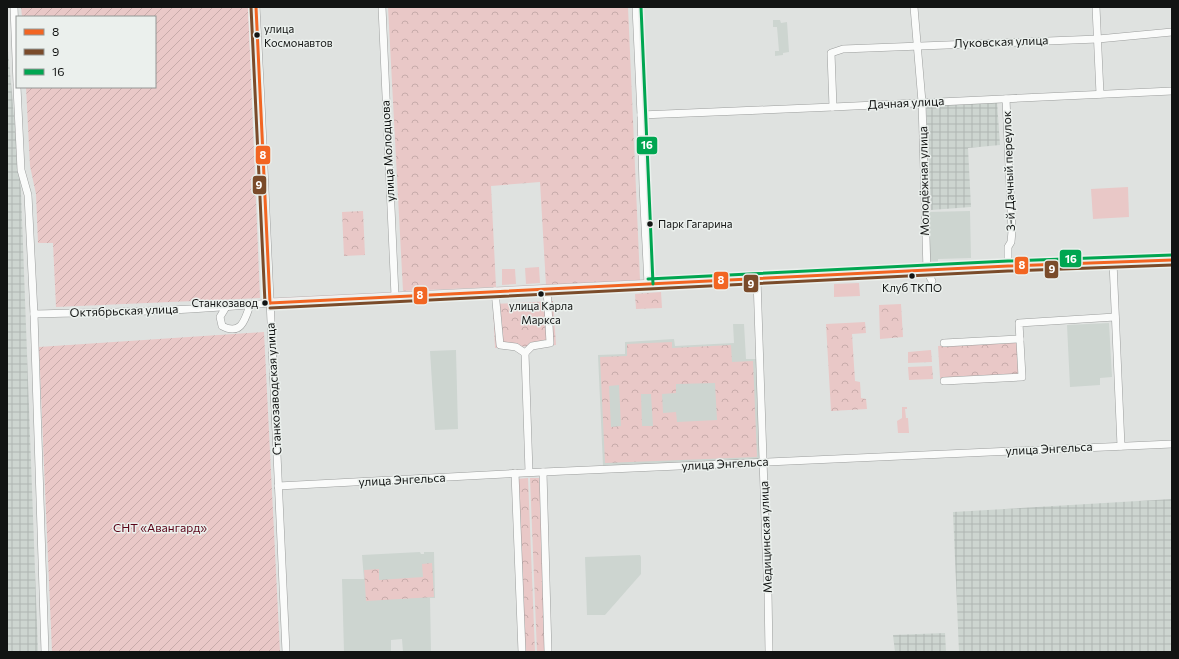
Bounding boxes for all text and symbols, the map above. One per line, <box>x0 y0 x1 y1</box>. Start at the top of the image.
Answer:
legend <box>16 16 156 88</box>
place label: улица Космонавтов <box>264 22 333 49</box>
text: 8 <box>52 24 59 38</box>
marker: улица Космонавтов <box>252 30 262 40</box>
street label: Луковская улица <box>953 32 1049 50</box>
text: 9 <box>52 44 59 58</box>
text: 16 <box>52 64 64 78</box>
street label: Дачная улица <box>867 93 945 111</box>
street label: улица Молодцова <box>377 100 397 202</box>
street label: 3-й Дачный переулок <box>999 110 1017 231</box>
street label: Молодёжная улица <box>915 126 931 236</box>
line badge: 16 <box>636 136 658 155</box>
text: 16 <box>641 138 653 151</box>
line badge: 8 <box>255 145 271 165</box>
text: 8 <box>260 148 267 161</box>
line badge: 9 <box>252 175 267 195</box>
text: 9 <box>256 178 263 191</box>
place label: Парк Гагарина <box>658 217 733 230</box>
marker: Парк Гагарина <box>645 219 655 229</box>
line badge: 16 <box>1059 249 1082 268</box>
text: 16 <box>1065 252 1077 265</box>
line badge: 8 <box>1014 256 1029 275</box>
text: 8 <box>1019 258 1026 271</box>
line badge: 9 <box>1044 260 1059 279</box>
text: 9 <box>1049 262 1056 275</box>
line badge: 8 <box>713 271 729 290</box>
marker: Клуб ТКПО <box>907 271 917 281</box>
text: 8 <box>718 273 725 286</box>
line badge: 9 <box>743 274 759 293</box>
text: 9 <box>748 277 755 290</box>
place label: Клуб ТКПО <box>882 281 942 294</box>
line badge: 8 <box>413 286 428 305</box>
text: 8 <box>417 288 424 301</box>
marker: улица Карла Маркса <box>536 289 546 299</box>
place label: Станкозавод <box>191 296 259 309</box>
marker: Станкозавод <box>260 298 270 308</box>
place label: улица Карла Маркса <box>509 299 573 326</box>
street label: Октябрьская улица <box>69 301 178 319</box>
street label: Станкозаводская улица <box>263 322 283 456</box>
street label: улица Энгельса <box>1005 439 1093 457</box>
street label: улица Энгельса <box>681 454 769 472</box>
street label: улица Энгельса <box>358 470 446 488</box>
street label: Медицинская улица <box>756 481 774 593</box>
park label: СНТ «Авангард» <box>113 520 207 534</box>

